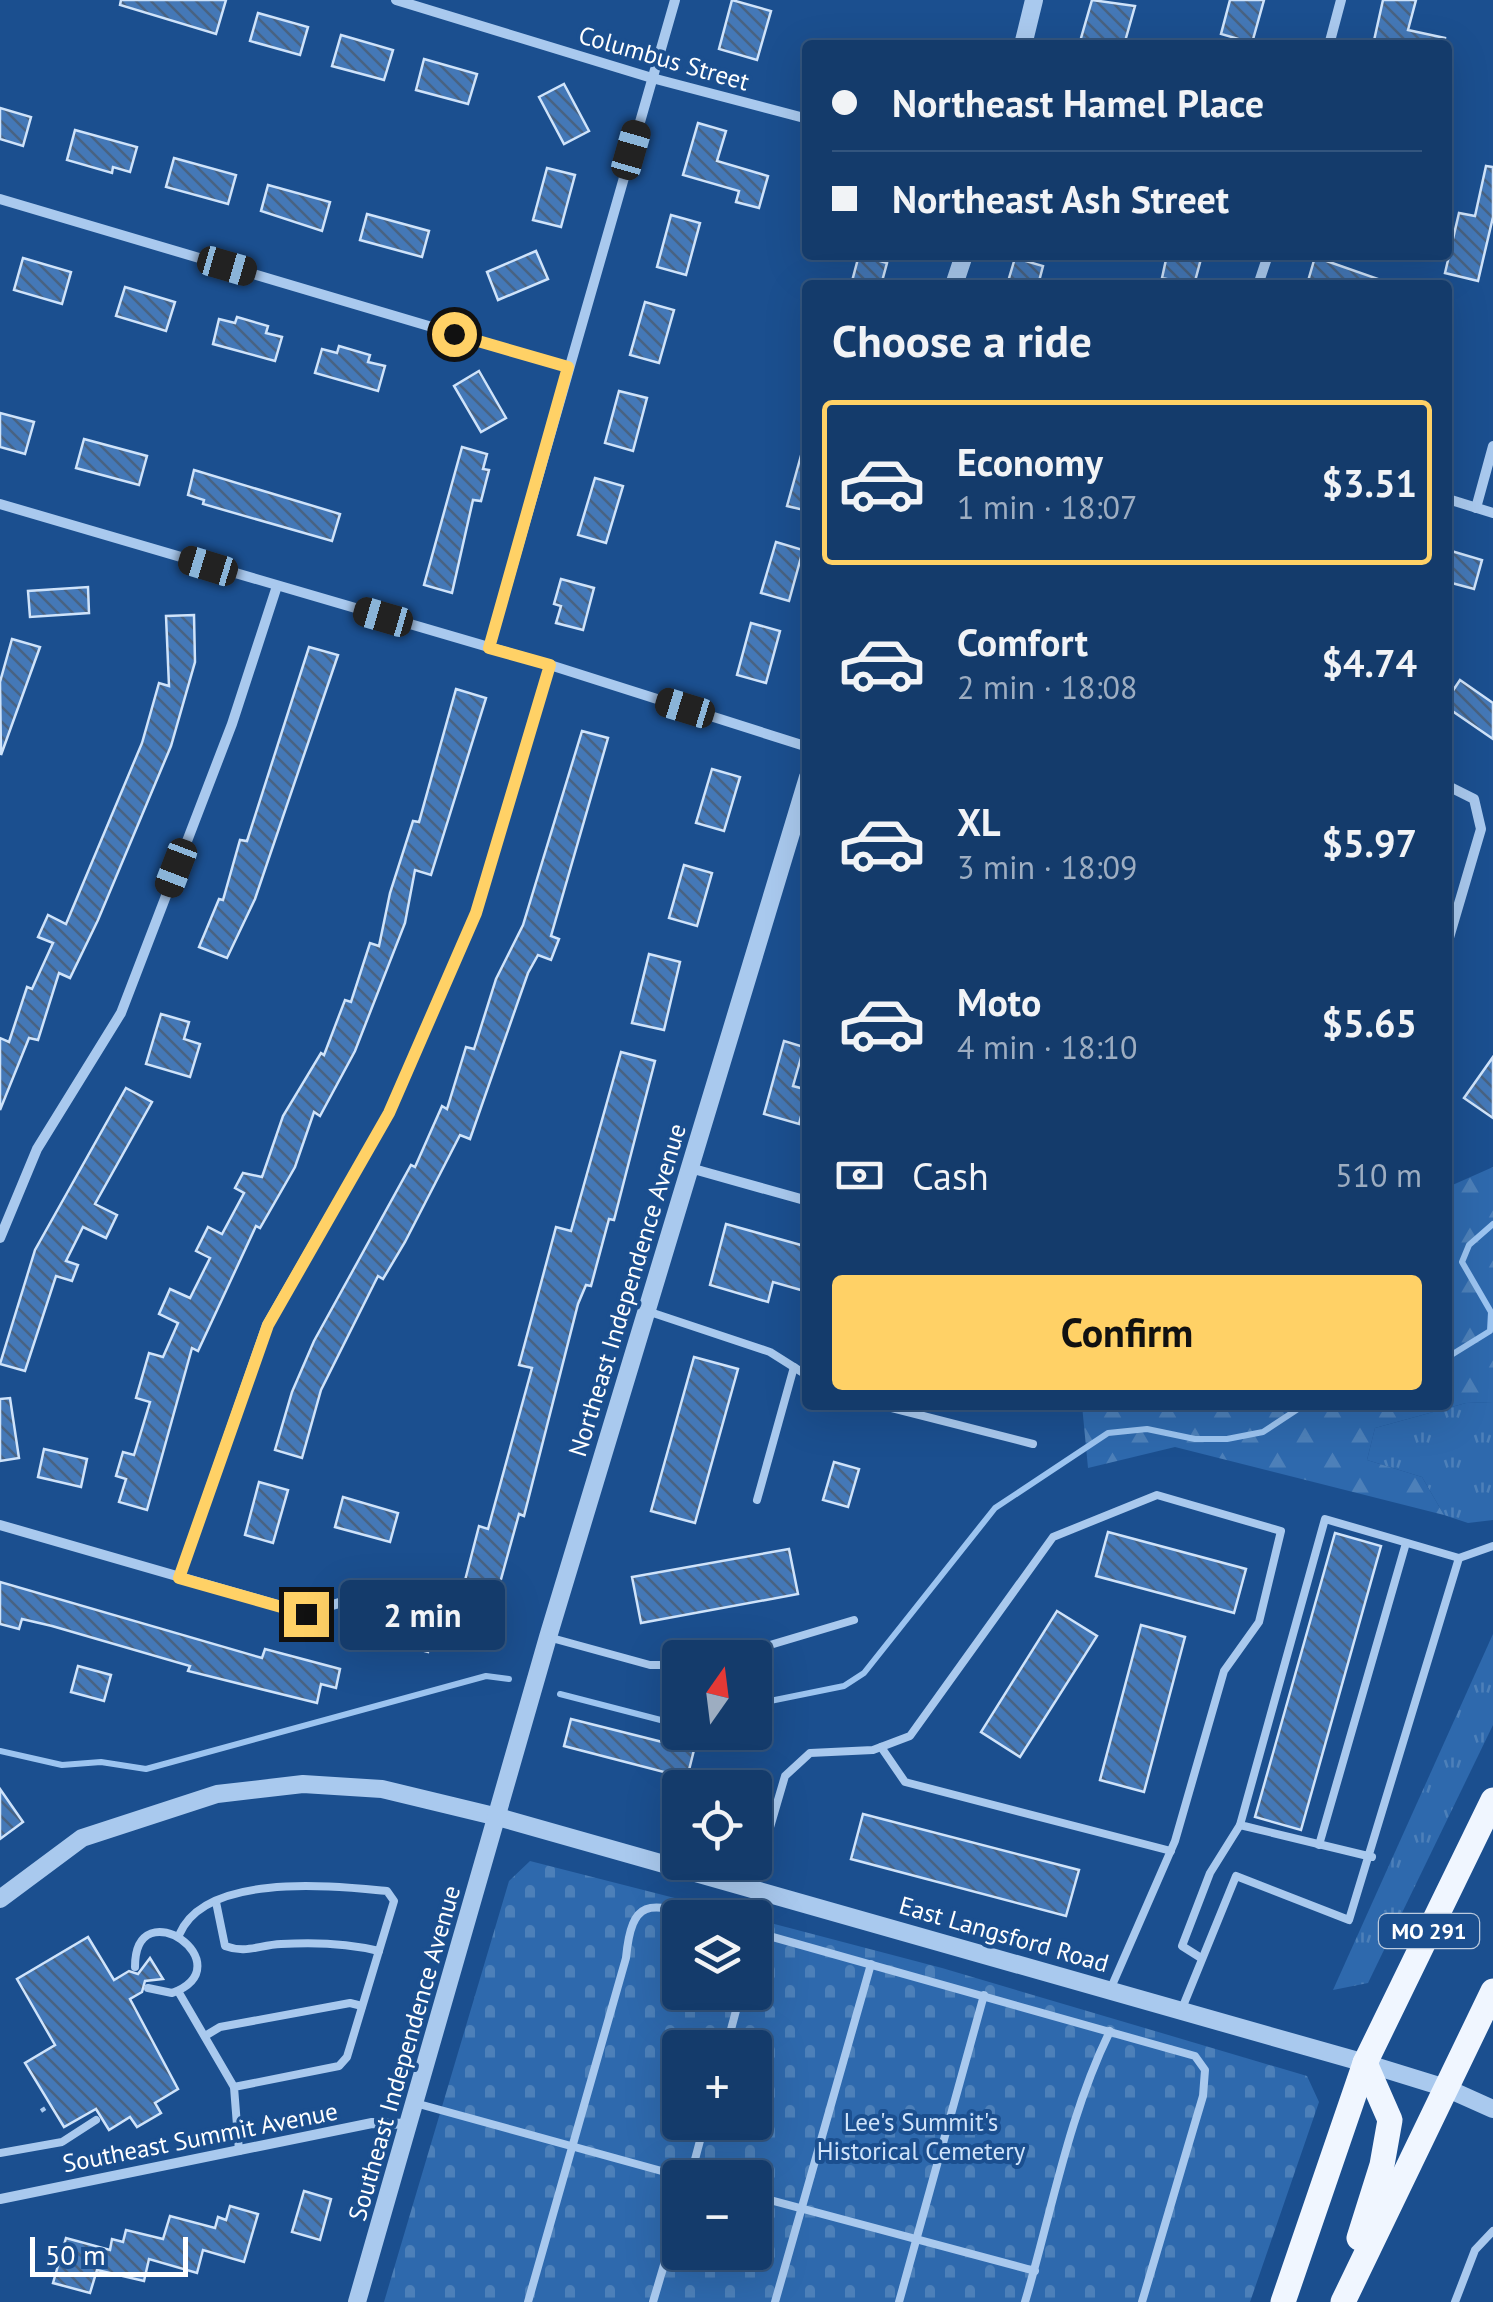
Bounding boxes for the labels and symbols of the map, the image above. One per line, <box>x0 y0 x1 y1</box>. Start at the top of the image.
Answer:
street label: Columbus Street <box>575 18 753 98</box>
car <box>608 117 654 183</box>
car <box>194 243 260 289</box>
route start <box>432 312 477 357</box>
car <box>175 543 241 589</box>
car <box>350 594 416 640</box>
car <box>652 685 718 731</box>
car <box>151 835 201 901</box>
street label: Northeast Independence Avenue <box>561 1120 693 1460</box>
callout: 2 min <box>341 1579 506 1649</box>
route end <box>284 1592 329 1637</box>
north arrow <box>662 1640 772 1750</box>
street label: Southeast Independence Avenue <box>341 1882 467 2224</box>
street label: East Langsford Road <box>895 1889 1113 1979</box>
road number: MO 291 <box>1379 1914 1479 1948</box>
street label: Southeast Summit Avenue <box>60 2095 340 2179</box>
park label: Lee's Summit's Historical Cemetery <box>817 2106 1026 2167</box>
scale bar <box>30 2232 188 2276</box>

